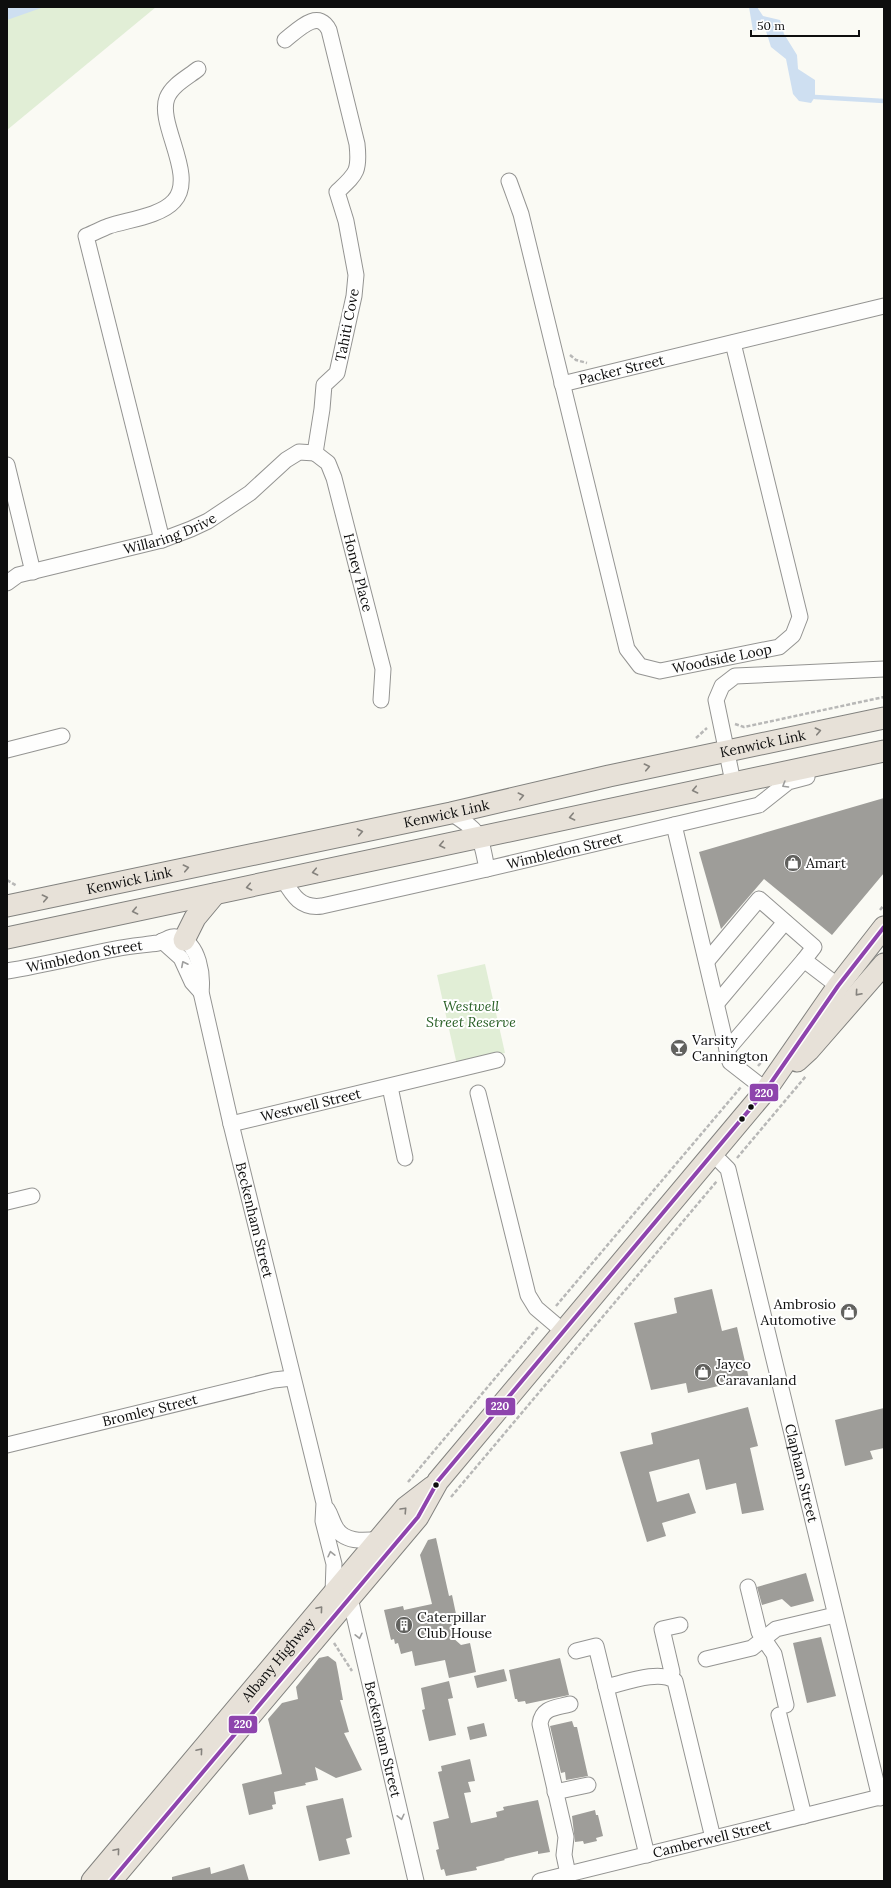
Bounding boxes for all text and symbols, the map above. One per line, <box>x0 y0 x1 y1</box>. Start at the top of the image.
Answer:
scale bar <box>751 12 859 38</box>
text: 50 m <box>757 18 785 33</box>
street label: Tahiti Cove <box>331 287 363 363</box>
street label: Packer Street <box>577 350 667 389</box>
street label: Willaring Drive <box>121 509 220 558</box>
street label: Honey Place <box>340 531 377 614</box>
street label: Woodside Loop <box>671 640 773 677</box>
street label: Kenwick Link <box>718 726 808 761</box>
one-way arrow <box>815 728 822 736</box>
one-way arrow <box>644 764 650 772</box>
one-way arrow <box>782 780 789 787</box>
one-way arrow <box>692 785 699 793</box>
one-way arrow <box>518 793 524 801</box>
street label: Kenwick Link <box>402 795 491 832</box>
one-way arrow <box>569 812 575 820</box>
one-way arrow <box>357 828 363 836</box>
street label: Wimbledon Street <box>505 828 625 873</box>
one-way arrow <box>439 840 446 848</box>
shop icon: Amart <box>783 853 803 873</box>
place label: Amart <box>805 854 847 872</box>
street label: Kenwick Link <box>85 863 174 898</box>
one-way arrow <box>183 864 189 873</box>
one-way arrow <box>312 868 319 876</box>
one-way arrow <box>246 882 252 890</box>
one-way arrow <box>42 894 48 902</box>
one-way arrow <box>132 906 138 914</box>
street label: Wimbledon Street <box>25 936 144 976</box>
one-way arrow <box>181 961 189 968</box>
one-way arrow <box>856 989 863 996</box>
park label: Westwell Street Reserve <box>426 997 516 1031</box>
place label: Varsity Cannington <box>691 1031 769 1065</box>
bar icon: Varsity Cannington <box>669 1038 689 1058</box>
line badge: 220 <box>749 1083 779 1102</box>
street label: Westwell Street <box>259 1084 363 1126</box>
text: 220 <box>755 1086 773 1100</box>
unlabelled marker <box>746 1102 756 1112</box>
unlabelled marker <box>737 1114 747 1124</box>
street label: Beckenham Street <box>232 1160 278 1280</box>
place label: Ambrosio Automotive <box>760 1295 836 1329</box>
shop icon: Ambrosio Automotive <box>839 1302 859 1322</box>
place label: Jayco Caravanland <box>715 1355 797 1389</box>
shop icon: Jayco Caravanland <box>693 1362 713 1382</box>
street label: Bromley Street <box>100 1390 200 1431</box>
line badge: 220 <box>485 1397 516 1416</box>
text: 220 <box>491 1399 509 1413</box>
street label: Clapham Street <box>781 1422 822 1525</box>
unlabelled marker <box>431 1480 441 1490</box>
one-way arrow <box>399 1507 407 1515</box>
one-way arrow <box>328 1551 336 1558</box>
one-way arrow <box>315 1606 322 1614</box>
place label: Caterpillar Club House <box>417 1608 492 1642</box>
street label: Albany Highway <box>237 1614 319 1706</box>
building icon: Caterpillar Club House <box>394 1615 414 1635</box>
one-way arrow <box>354 1633 362 1639</box>
street label: Beckenham Street <box>361 1679 405 1800</box>
line badge: 220 <box>228 1715 258 1734</box>
text: 220 <box>234 1717 252 1731</box>
one-way arrow <box>196 1749 203 1756</box>
one-way arrow <box>397 1814 405 1820</box>
street label: Camberwell Street <box>651 1815 773 1862</box>
one-way arrow <box>112 1848 119 1856</box>

